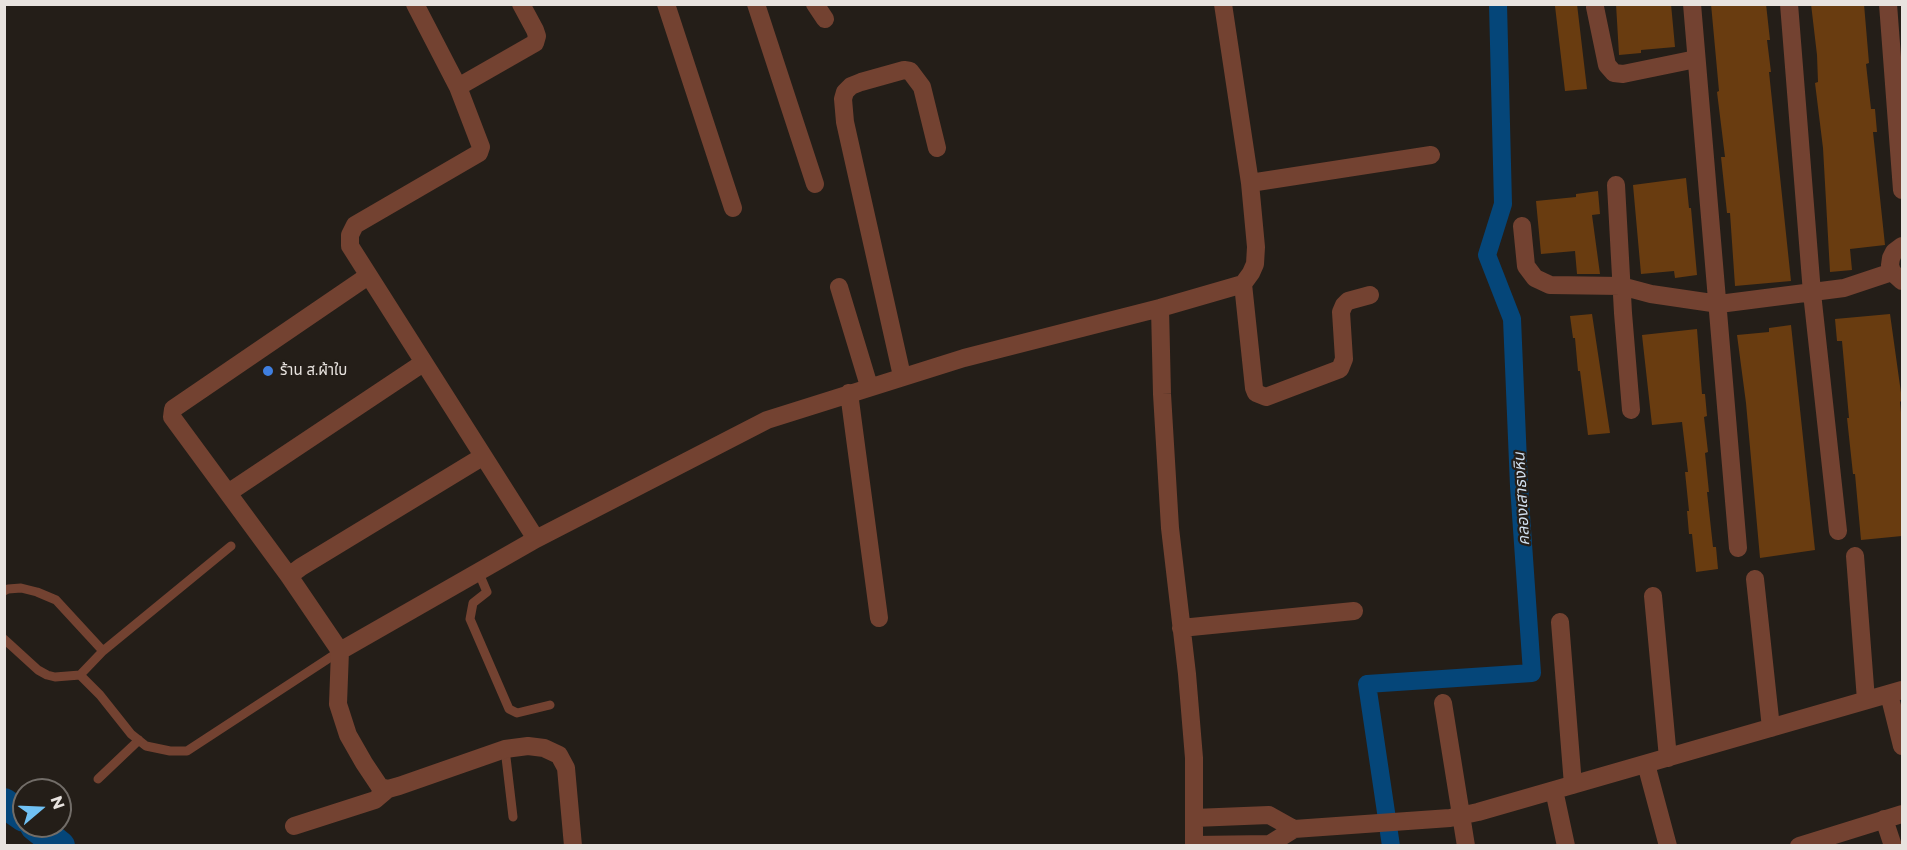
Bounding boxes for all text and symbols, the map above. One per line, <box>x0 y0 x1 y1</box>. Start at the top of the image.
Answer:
place label: ร้าน ส.ผ้าใบ <box>280 362 347 380</box>
marker: ร้าน ส.ผ้าใบ <box>261 364 275 378</box>
water label: คลองเสาธงหิน <box>1510 452 1534 546</box>
north arrow <box>12 778 72 838</box>
text: N <box>47 793 69 812</box>

